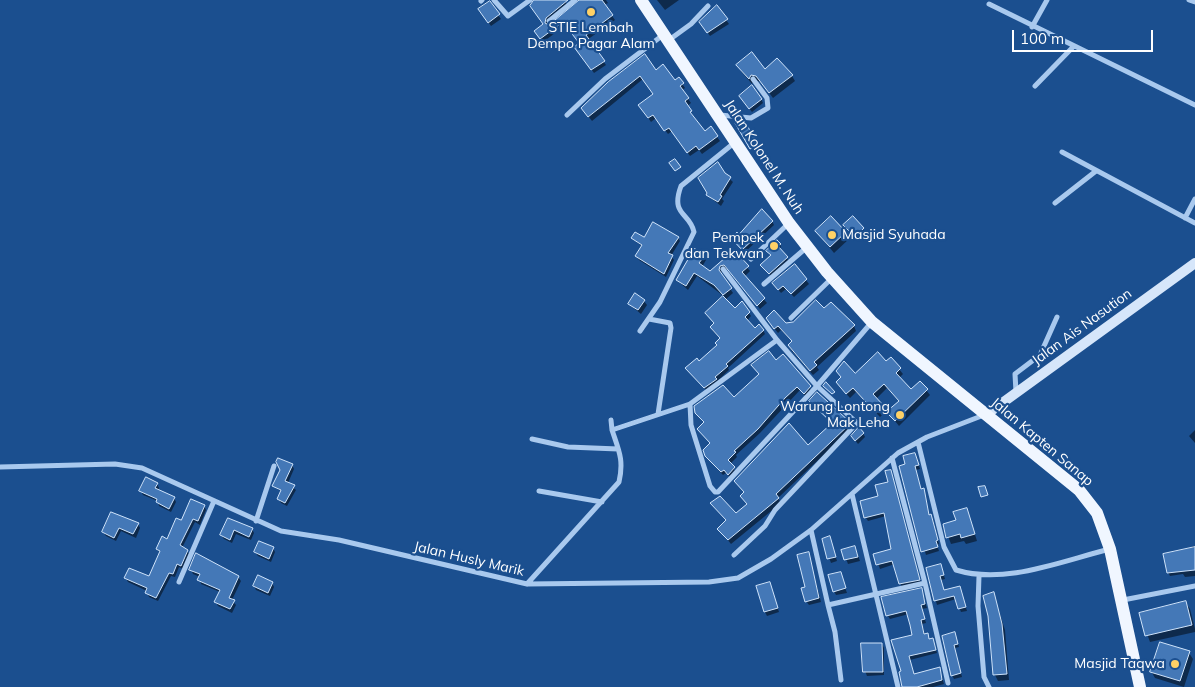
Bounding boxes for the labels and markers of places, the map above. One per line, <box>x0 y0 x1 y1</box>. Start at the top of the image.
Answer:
marker: STIE Lembah Dempo Pagar Alam <box>585 6 597 18</box>
place label: STIE Lembah Dempo Pagar Alam <box>527 20 655 52</box>
place label: Masjid Syuhada <box>842 227 946 243</box>
marker: Masjid Syuhada <box>826 229 838 241</box>
place label: Pempek dan Tekwan <box>685 230 764 262</box>
marker: Pempek dan Tekwan <box>768 240 780 252</box>
place label: Warung Lontong Mak Leha <box>780 399 890 432</box>
marker: Warung Lontong Mak Leha <box>894 409 906 421</box>
place label: Masjid Taqwa <box>1074 656 1165 672</box>
marker: Masjid Taqwa <box>1169 658 1181 670</box>

